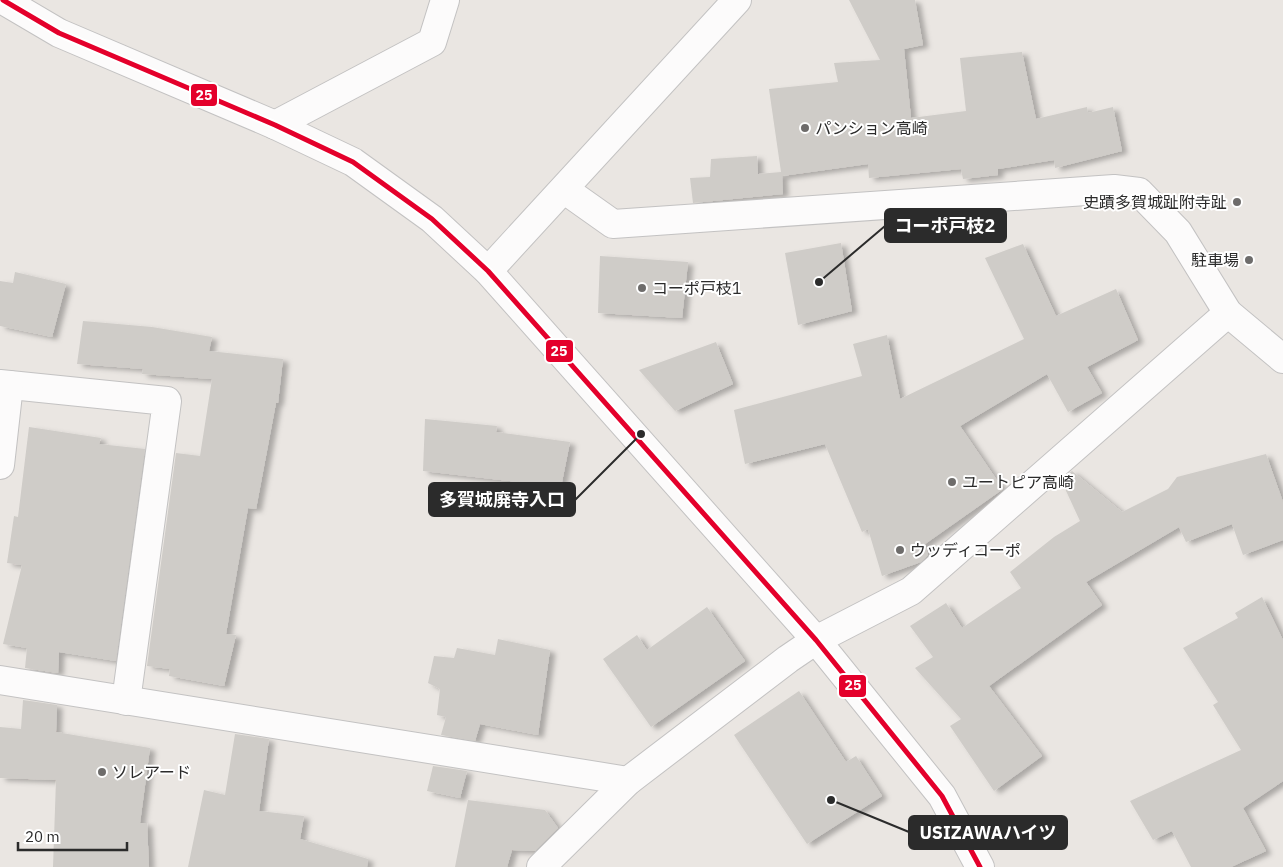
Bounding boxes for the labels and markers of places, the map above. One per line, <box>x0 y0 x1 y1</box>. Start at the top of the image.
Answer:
place label: パンション高崎 <box>815 118 928 138</box>
marker: パンション高崎 <box>799 122 811 134</box>
place label: 史蹟多賀城趾附寺趾 <box>1083 192 1227 212</box>
marker: 史蹟多賀城趾附寺趾 <box>1231 196 1243 208</box>
callout: コーポ戸枝2 <box>885 209 1006 242</box>
place label: 駐車場 <box>1191 250 1239 270</box>
marker: 駐車場 <box>1243 254 1255 266</box>
place label: コーポ戸枝1 <box>652 278 742 298</box>
marker: コーポ戸枝1 <box>636 282 648 294</box>
place label: ユートピア高崎 <box>962 472 1074 492</box>
marker: ユートピア高崎 <box>946 476 958 488</box>
callout: 多賀城廃寺入口 <box>429 483 575 516</box>
place label: ウッディコーポ <box>910 540 1021 560</box>
marker: ウッディコーポ <box>894 544 906 556</box>
place label: ソレアード <box>112 762 191 782</box>
marker: ソレアード <box>96 766 108 778</box>
callout: USIZAWAハイツ <box>909 816 1067 849</box>

